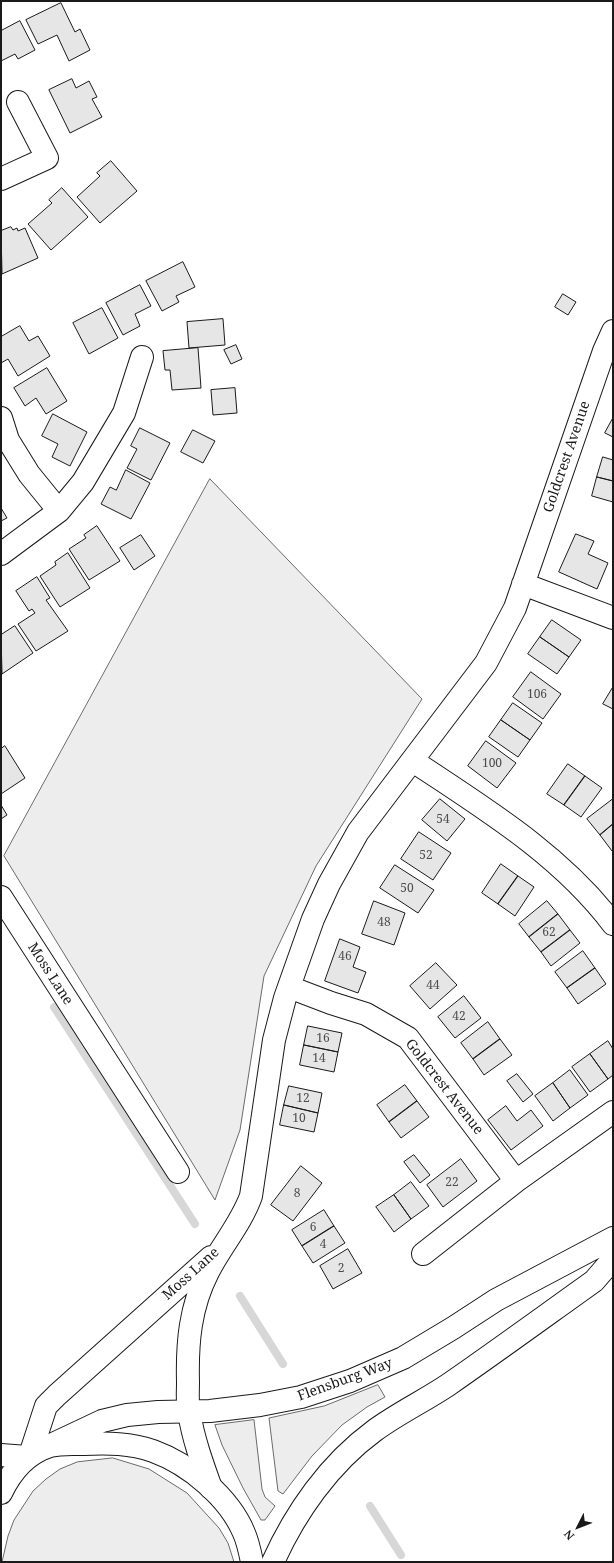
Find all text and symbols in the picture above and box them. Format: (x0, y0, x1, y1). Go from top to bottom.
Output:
street label: Goldcrest Avenue (540, 399, 594, 515)
house number: 106 (527, 688, 547, 702)
house number: 100 (482, 757, 502, 771)
house number: 54 (436, 813, 450, 827)
house number: 52 (419, 849, 433, 863)
house number: 50 (400, 882, 414, 896)
house number: 48 (377, 916, 391, 930)
house number: 62 (542, 926, 556, 940)
street label: Moss Lane (24, 940, 76, 1008)
house number: 46 (338, 950, 352, 964)
house number: 44 (426, 979, 440, 993)
house number: 42 (452, 1010, 466, 1024)
house number: 16 (316, 1032, 330, 1046)
street label: Goldcrest Avenue (401, 1036, 487, 1138)
house number: 14 (312, 1052, 326, 1066)
house number: 12 (296, 1092, 310, 1106)
house number: 10 (292, 1112, 306, 1126)
house number: 22 (445, 1176, 459, 1190)
house number: 8 (294, 1187, 300, 1201)
house number: 6 (310, 1221, 316, 1235)
house number: 4 (320, 1238, 326, 1252)
street label: Moss Lane (159, 1244, 223, 1304)
house number: 2 (338, 1262, 344, 1276)
street label: Flensburg Way (295, 1355, 395, 1405)
north arrow (558, 1507, 598, 1547)
text: N (560, 1527, 577, 1544)

